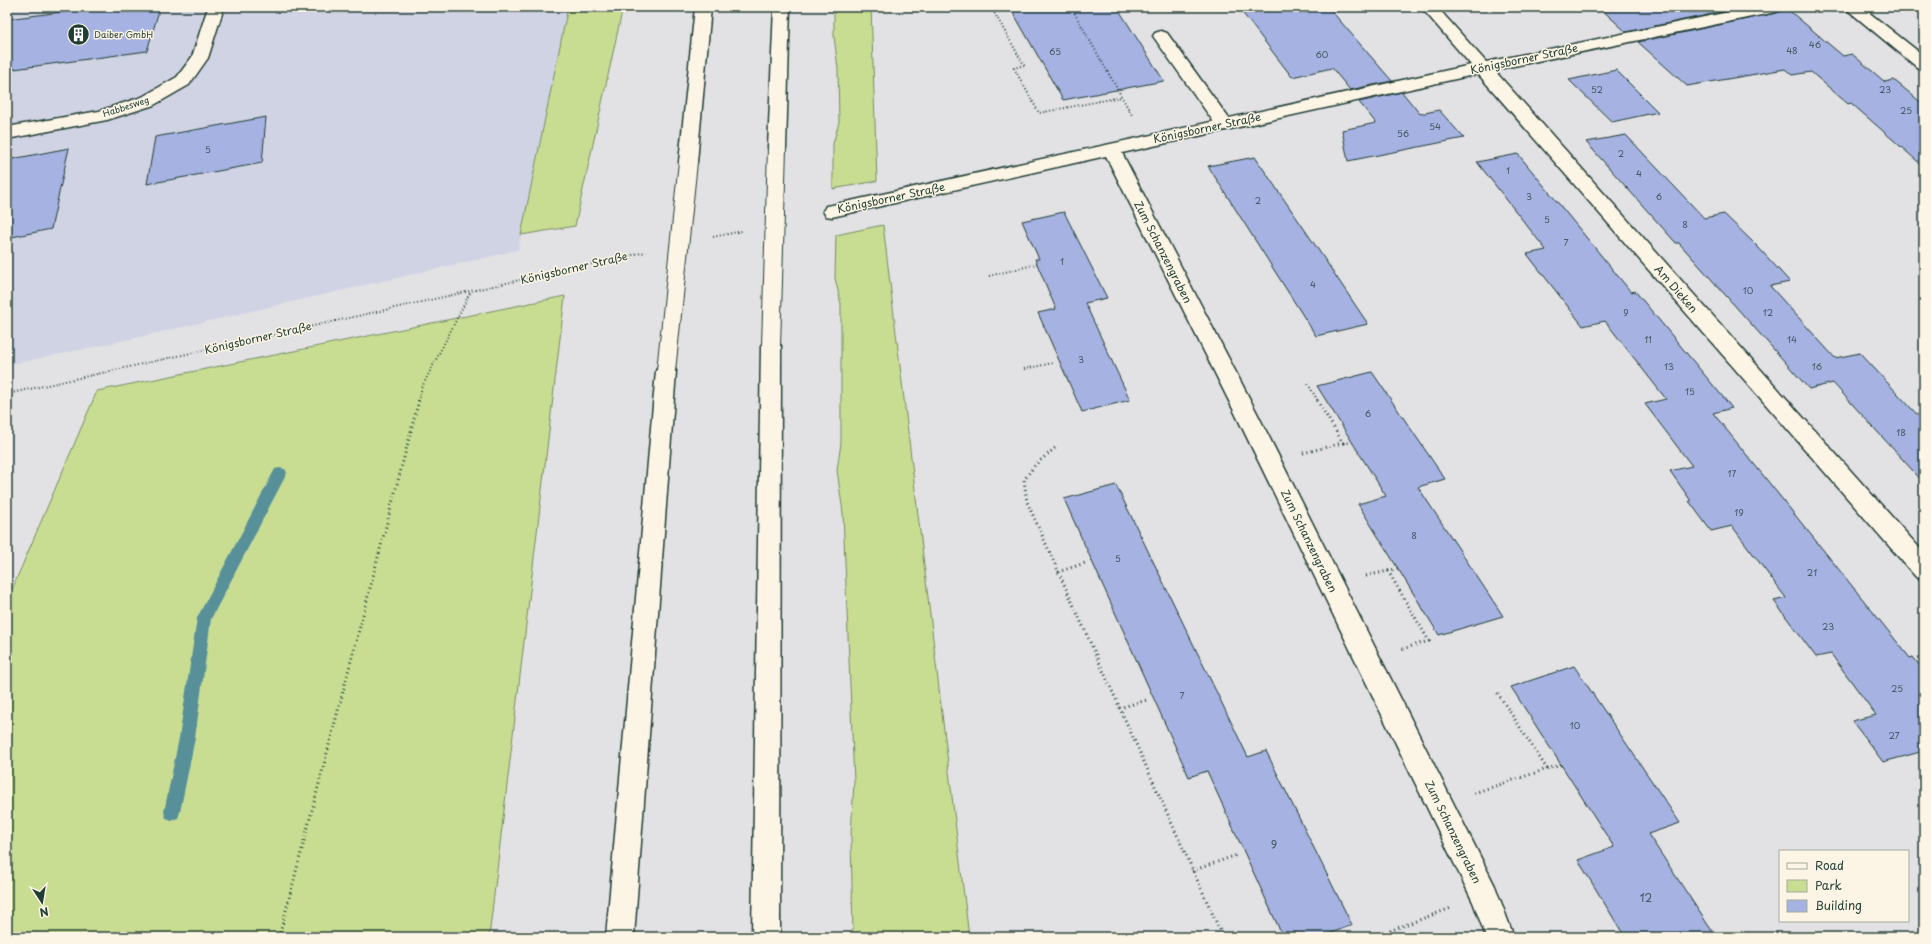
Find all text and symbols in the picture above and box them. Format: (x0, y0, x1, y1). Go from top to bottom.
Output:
building icon: Daiber GmbH (66, 22, 92, 48)
place label: Daiber GmbH (94, 27, 153, 41)
house number: 46 (1809, 37, 1821, 51)
street label: Königsborner Straße (1469, 39, 1579, 78)
house number: 48 (1786, 43, 1798, 57)
house number: 65 (1049, 44, 1061, 58)
house number: 60 (1316, 47, 1329, 61)
house number: 52 (1591, 82, 1603, 96)
house number: 23 (1879, 82, 1891, 96)
street label: Habbesweg (101, 92, 151, 120)
house number: 25 (1900, 103, 1912, 117)
street label: Königsborner Straße (1152, 108, 1262, 147)
house number: 54 (1429, 119, 1441, 133)
house number: 56 (1397, 126, 1409, 140)
house number: 5 (205, 142, 211, 156)
house number: 2 (1618, 146, 1624, 160)
house number: 1 (1506, 163, 1510, 177)
house number: 4 (1636, 166, 1642, 180)
street label: Königsborner Straße (836, 178, 946, 217)
house number: 3 (1526, 189, 1532, 203)
house number: 6 (1656, 189, 1662, 203)
house number: 2 (1255, 193, 1261, 207)
street label: Zum Schanzengraben (1130, 198, 1197, 306)
house number: 5 (1544, 212, 1550, 226)
house number: 8 (1682, 217, 1688, 231)
house number: 7 (1563, 235, 1569, 249)
street label: Königsborner Straße (519, 247, 629, 288)
house number: 1 (1060, 254, 1064, 268)
street label: Am Dieken (1651, 261, 1702, 316)
house number: 4 (1310, 277, 1316, 291)
house number: 10 (1743, 283, 1754, 297)
house number: 9 (1623, 305, 1629, 319)
house number: 12 (1763, 305, 1773, 319)
street label: Königsborner Straße (203, 317, 313, 358)
house number: 11 (1644, 332, 1652, 346)
house number: 14 (1787, 332, 1797, 346)
house number: 3 (1078, 352, 1084, 366)
house number: 13 (1664, 359, 1674, 373)
house number: 16 (1812, 359, 1822, 373)
house number: 15 (1685, 384, 1695, 398)
house number: 6 (1365, 406, 1371, 420)
house number: 18 (1896, 425, 1906, 439)
house number: 17 (1728, 466, 1737, 480)
street label: Zum Schanzengraben (1277, 486, 1342, 595)
house number: 19 (1734, 505, 1744, 519)
house number: 8 (1411, 528, 1417, 542)
house number: 5 (1115, 551, 1121, 565)
house number: 21 (1807, 565, 1817, 579)
house number: 23 (1822, 619, 1834, 633)
house number: 25 (1891, 681, 1903, 695)
house number: 7 (1179, 688, 1185, 702)
house number: 10 (1570, 718, 1581, 732)
house number: 27 (1888, 728, 1900, 742)
street label: Zum Schanzengraben (1421, 777, 1486, 886)
house number: 9 (1271, 836, 1277, 853)
legend (1779, 850, 1909, 922)
text: Road (1815, 856, 1844, 874)
text: Park (1815, 876, 1842, 894)
north arrow (22, 882, 62, 922)
house number: 12 (1640, 889, 1653, 906)
text: Building (1815, 896, 1862, 914)
text: N (38, 903, 50, 922)

